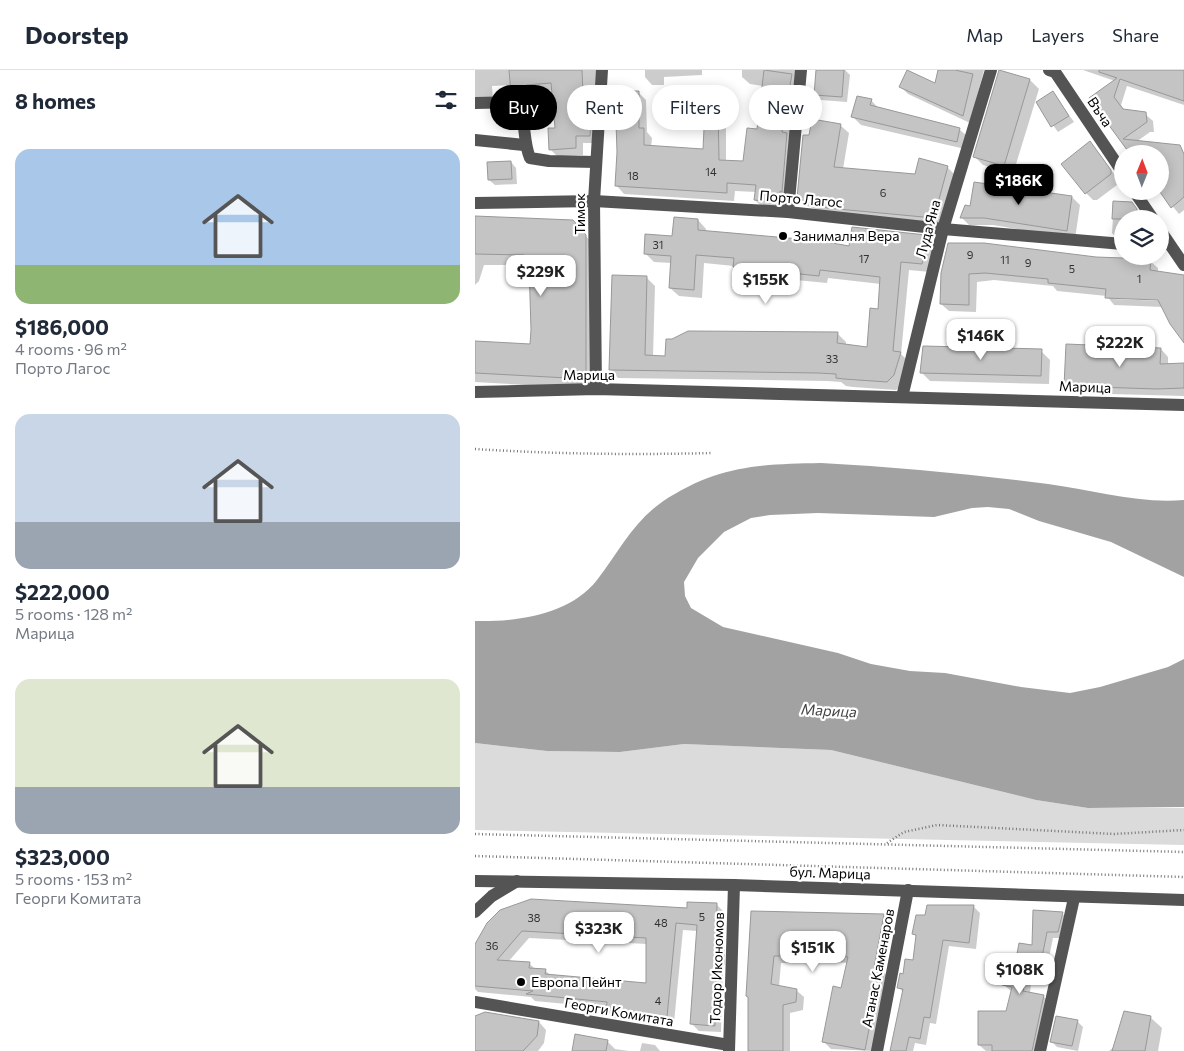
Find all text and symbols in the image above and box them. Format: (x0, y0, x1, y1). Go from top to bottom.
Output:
text: Doorstep (25, 20, 129, 49)
text: Map (966, 24, 1003, 46)
text: Layers (1031, 24, 1084, 46)
text: Share (1112, 24, 1159, 46)
chip: Buy (490, 85, 557, 130)
chip: Rent (567, 85, 642, 130)
chip: Filters (652, 85, 739, 130)
chip: New (749, 85, 822, 130)
icon: filters (432, 86, 460, 114)
text: 8 homes (15, 88, 96, 113)
street label: Въча (1084, 94, 1117, 130)
north arrow (1114, 145, 1169, 200)
map controls (1114, 145, 1169, 265)
pin: $186K (984, 164, 1054, 206)
house number: 14 (705, 165, 717, 178)
house number: 18 (627, 169, 639, 182)
text: $186K (995, 170, 1043, 189)
icon: home (193, 181, 283, 271)
street label: Порто Лагос (759, 186, 843, 211)
house number: 6 (880, 186, 887, 199)
street label: Тимок (571, 193, 588, 235)
street label: Луда Яна (912, 198, 943, 260)
button: layers (1114, 210, 1169, 265)
place label: Занималня Вера (793, 227, 899, 244)
marker: Занималня Вера (777, 230, 789, 242)
house number: 31 (653, 238, 663, 251)
house number: 9 (967, 248, 974, 261)
house number: 17 (859, 252, 869, 265)
house number: 11 (1000, 253, 1010, 266)
pin: $229K (506, 254, 576, 297)
house number: 9 (1025, 256, 1032, 269)
text: $229K (517, 261, 565, 280)
pin: $155K (731, 262, 801, 305)
house number: 5 (1069, 262, 1075, 275)
text: $155K (743, 269, 789, 288)
house number: 1 (1137, 272, 1141, 285)
text: $186,000 (15, 314, 109, 339)
pin: $146K (946, 318, 1016, 361)
text: $146K (957, 325, 1005, 344)
pin: $222K (1085, 326, 1155, 368)
text: $222K (1096, 332, 1144, 351)
text: 4 rooms · 96 m² (15, 339, 127, 358)
house number: 33 (826, 352, 838, 365)
text: Порто Лагос (15, 358, 110, 377)
street label: Марица (563, 366, 615, 383)
street label: Марица (1059, 377, 1111, 396)
icon: home (193, 446, 283, 536)
text: $222,000 (15, 579, 110, 604)
text: 5 rooms · 128 m² (15, 604, 132, 623)
text: Марица (15, 623, 75, 642)
water label: Марица (801, 700, 858, 720)
icon: home (193, 711, 283, 801)
text: $323,000 (15, 844, 110, 869)
street label: бул. Марица (789, 863, 871, 882)
text: 5 rooms · 153 m² (15, 869, 132, 888)
text: Георги Комитата (15, 888, 141, 907)
street label: Атанас Каменаров (858, 907, 897, 1029)
house number: 5 (699, 910, 705, 923)
house number: 38 (528, 911, 541, 924)
pin: $323K (564, 912, 634, 954)
street label: Тодор Икономов (706, 912, 727, 1024)
house number: 48 (654, 916, 668, 929)
text: $323K (575, 918, 623, 937)
pin: $151K (778, 930, 848, 973)
text: $151K (791, 937, 835, 956)
house number: 36 (486, 939, 499, 952)
pin: $108K (985, 952, 1055, 995)
text: $108K (996, 959, 1044, 978)
place label: Европа Пейнт (531, 973, 622, 990)
marker: Европа Пейнт (515, 976, 527, 988)
street label: Георги Комитата (563, 994, 675, 1029)
house number: 4 (655, 994, 662, 1007)

